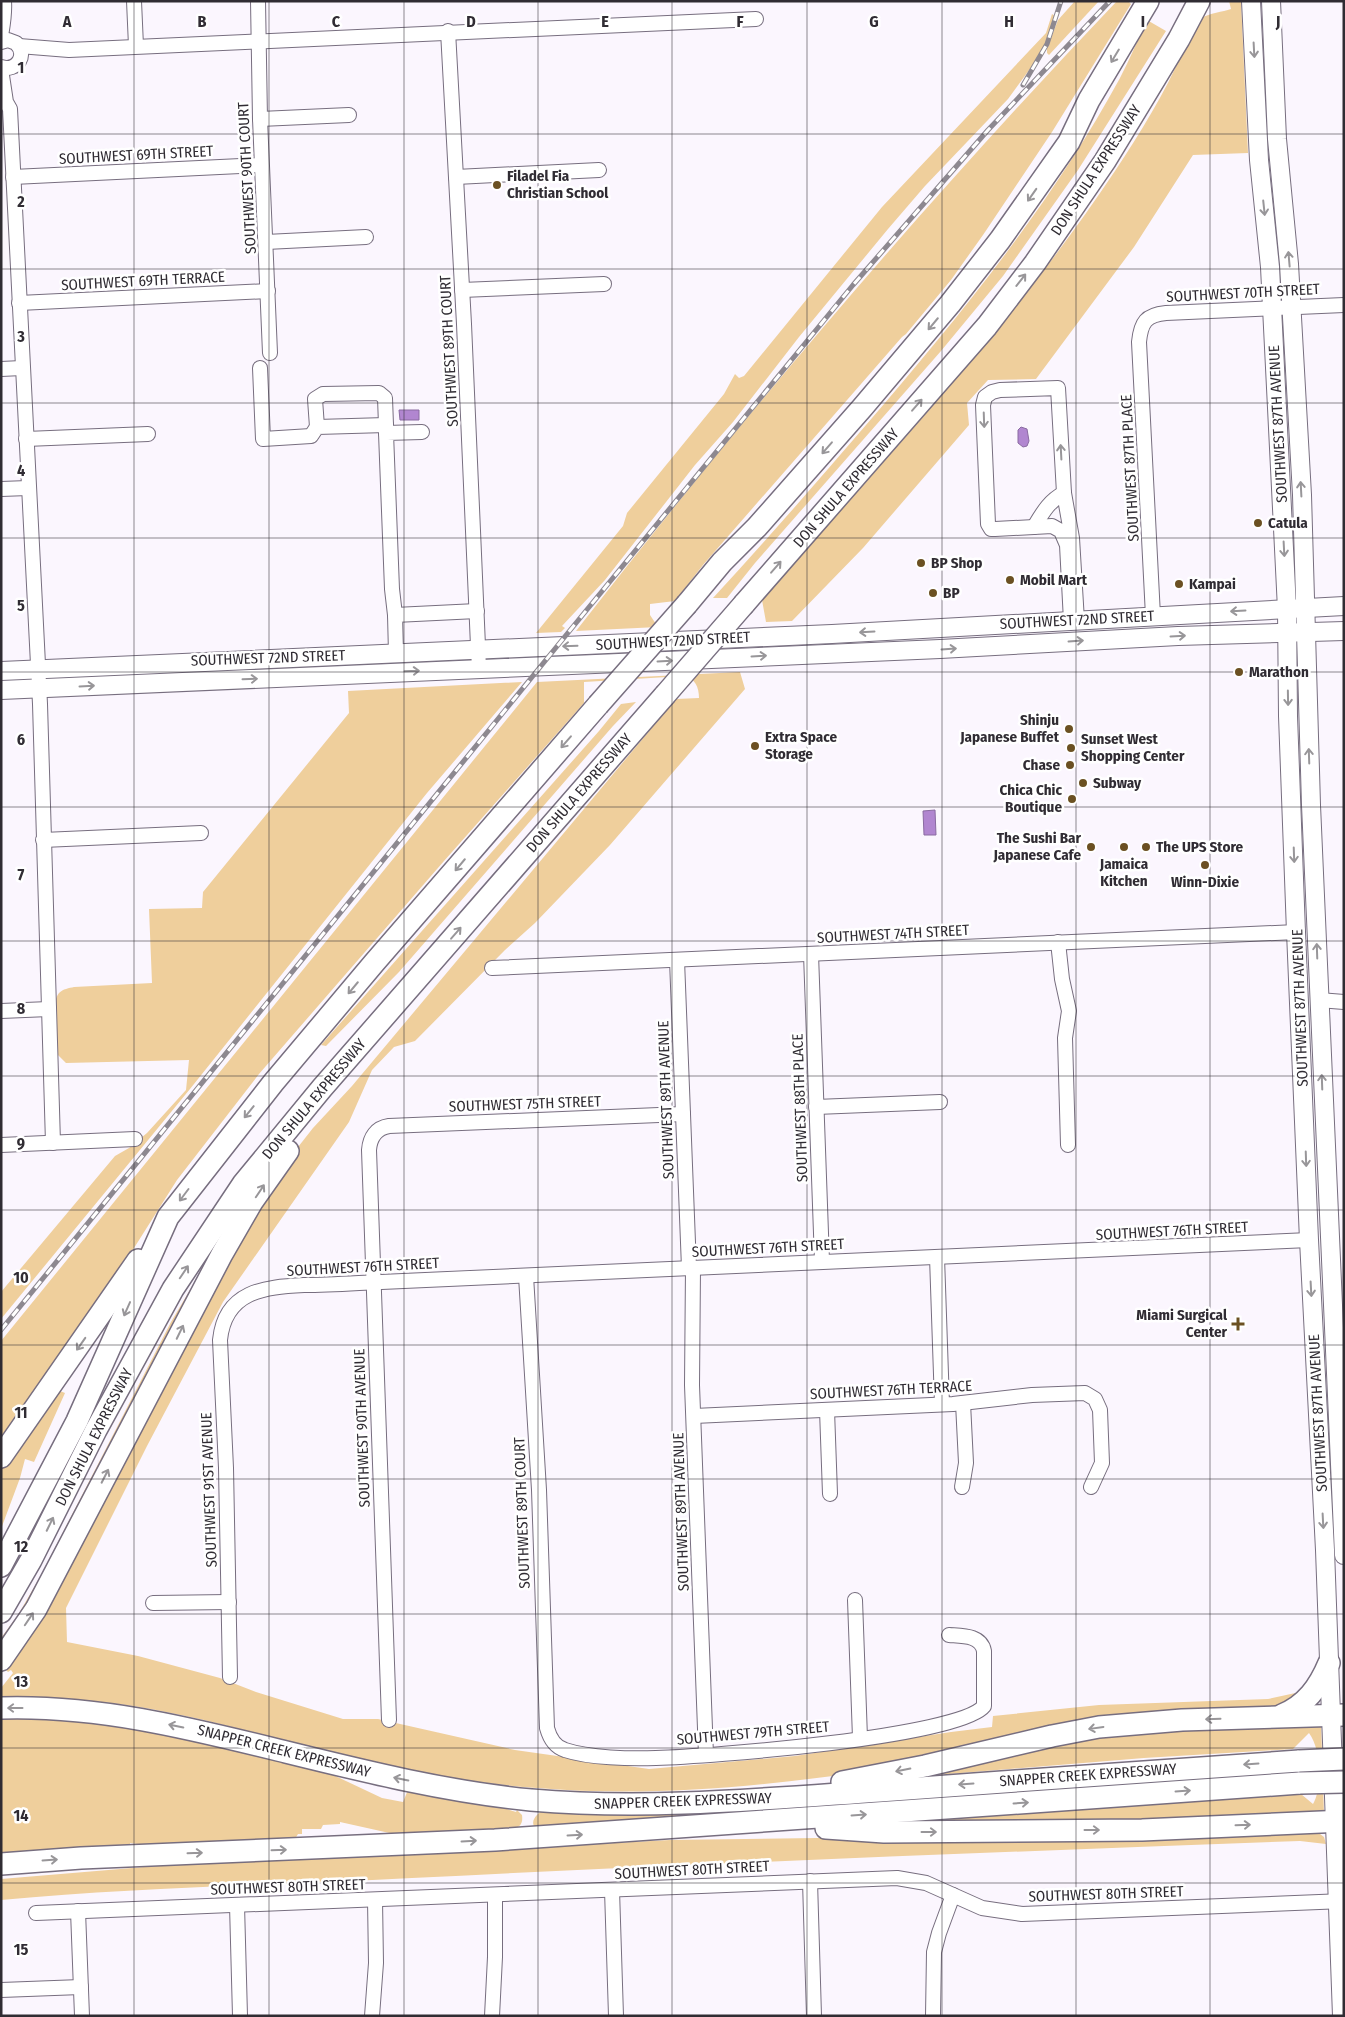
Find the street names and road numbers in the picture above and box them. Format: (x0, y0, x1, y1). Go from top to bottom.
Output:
street label: DON SHULA EXPRESSWAY (1047, 101, 1145, 239)
street label: SOUTHWEST 90TH COURT (234, 102, 260, 254)
street label: SOUTHWEST 69TH STREET (58, 142, 214, 168)
street label: SOUTHWEST 69TH TERRACE (61, 268, 225, 294)
street label: SOUTHWEST 89TH COURT (436, 275, 462, 427)
street label: SOUTHWEST 70TH STREET (1166, 280, 1320, 306)
street label: SOUTHWEST 87TH AVENUE (1265, 345, 1291, 503)
street label: SOUTHWEST 87TH PLACE (1117, 394, 1143, 542)
street label: DON SHULA EXPRESSWAY (789, 424, 903, 551)
street label: SOUTHWEST 72ND STREET (999, 607, 1155, 633)
street label: SOUTHWEST 72ND STREET (595, 628, 751, 654)
street label: SOUTHWEST 72ND STREET (190, 646, 346, 670)
street label: DON SHULA EXPRESSWAY (522, 729, 636, 856)
street label: SOUTHWEST 74TH STREET (816, 921, 970, 947)
street label: SOUTHWEST 87TH AVENUE (1288, 929, 1312, 1087)
street label: SOUTHWEST 89TH AVENUE (654, 1020, 678, 1180)
street label: SOUTHWEST 88TH PLACE (788, 1033, 812, 1183)
street label: DON SHULA EXPRESSWAY (258, 1035, 370, 1163)
street label: SOUTHWEST 75TH STREET (449, 1092, 602, 1116)
street label: SOUTHWEST 76TH STREET (1095, 1218, 1249, 1244)
street label: SOUTHWEST 76TH STREET (691, 1235, 845, 1261)
street label: SOUTHWEST 76TH STREET (286, 1254, 440, 1280)
street label: SOUTHWEST 87TH AVENUE (1305, 1334, 1331, 1492)
street label: SOUTHWEST 90TH AVENUE (350, 1348, 374, 1508)
street label: DON SHULA EXPRESSWAY (52, 1365, 137, 1509)
street label: SOUTHWEST 76TH TERRACE (810, 1377, 972, 1403)
street label: SOUTHWEST 91ST AVENUE (197, 1412, 221, 1568)
street label: SOUTHWEST 89TH AVENUE (669, 1432, 693, 1592)
street label: SOUTHWEST 89TH COURT (510, 1437, 534, 1589)
street label: SOUTHWEST 79TH STREET (676, 1717, 830, 1749)
street label: SNAPPER CREEK EXPRESSWAY (196, 1721, 373, 1781)
street label: SNAPPER CREEK EXPRESSWAY (999, 1760, 1178, 1790)
street label: SNAPPER CREEK EXPRESSWAY (594, 1789, 773, 1813)
street label: SOUTHWEST 80TH STREET (614, 1857, 770, 1883)
street label: SOUTHWEST 80TH STREET (210, 1875, 366, 1899)
street label: SOUTHWEST 80TH STREET (1028, 1882, 1184, 1906)

